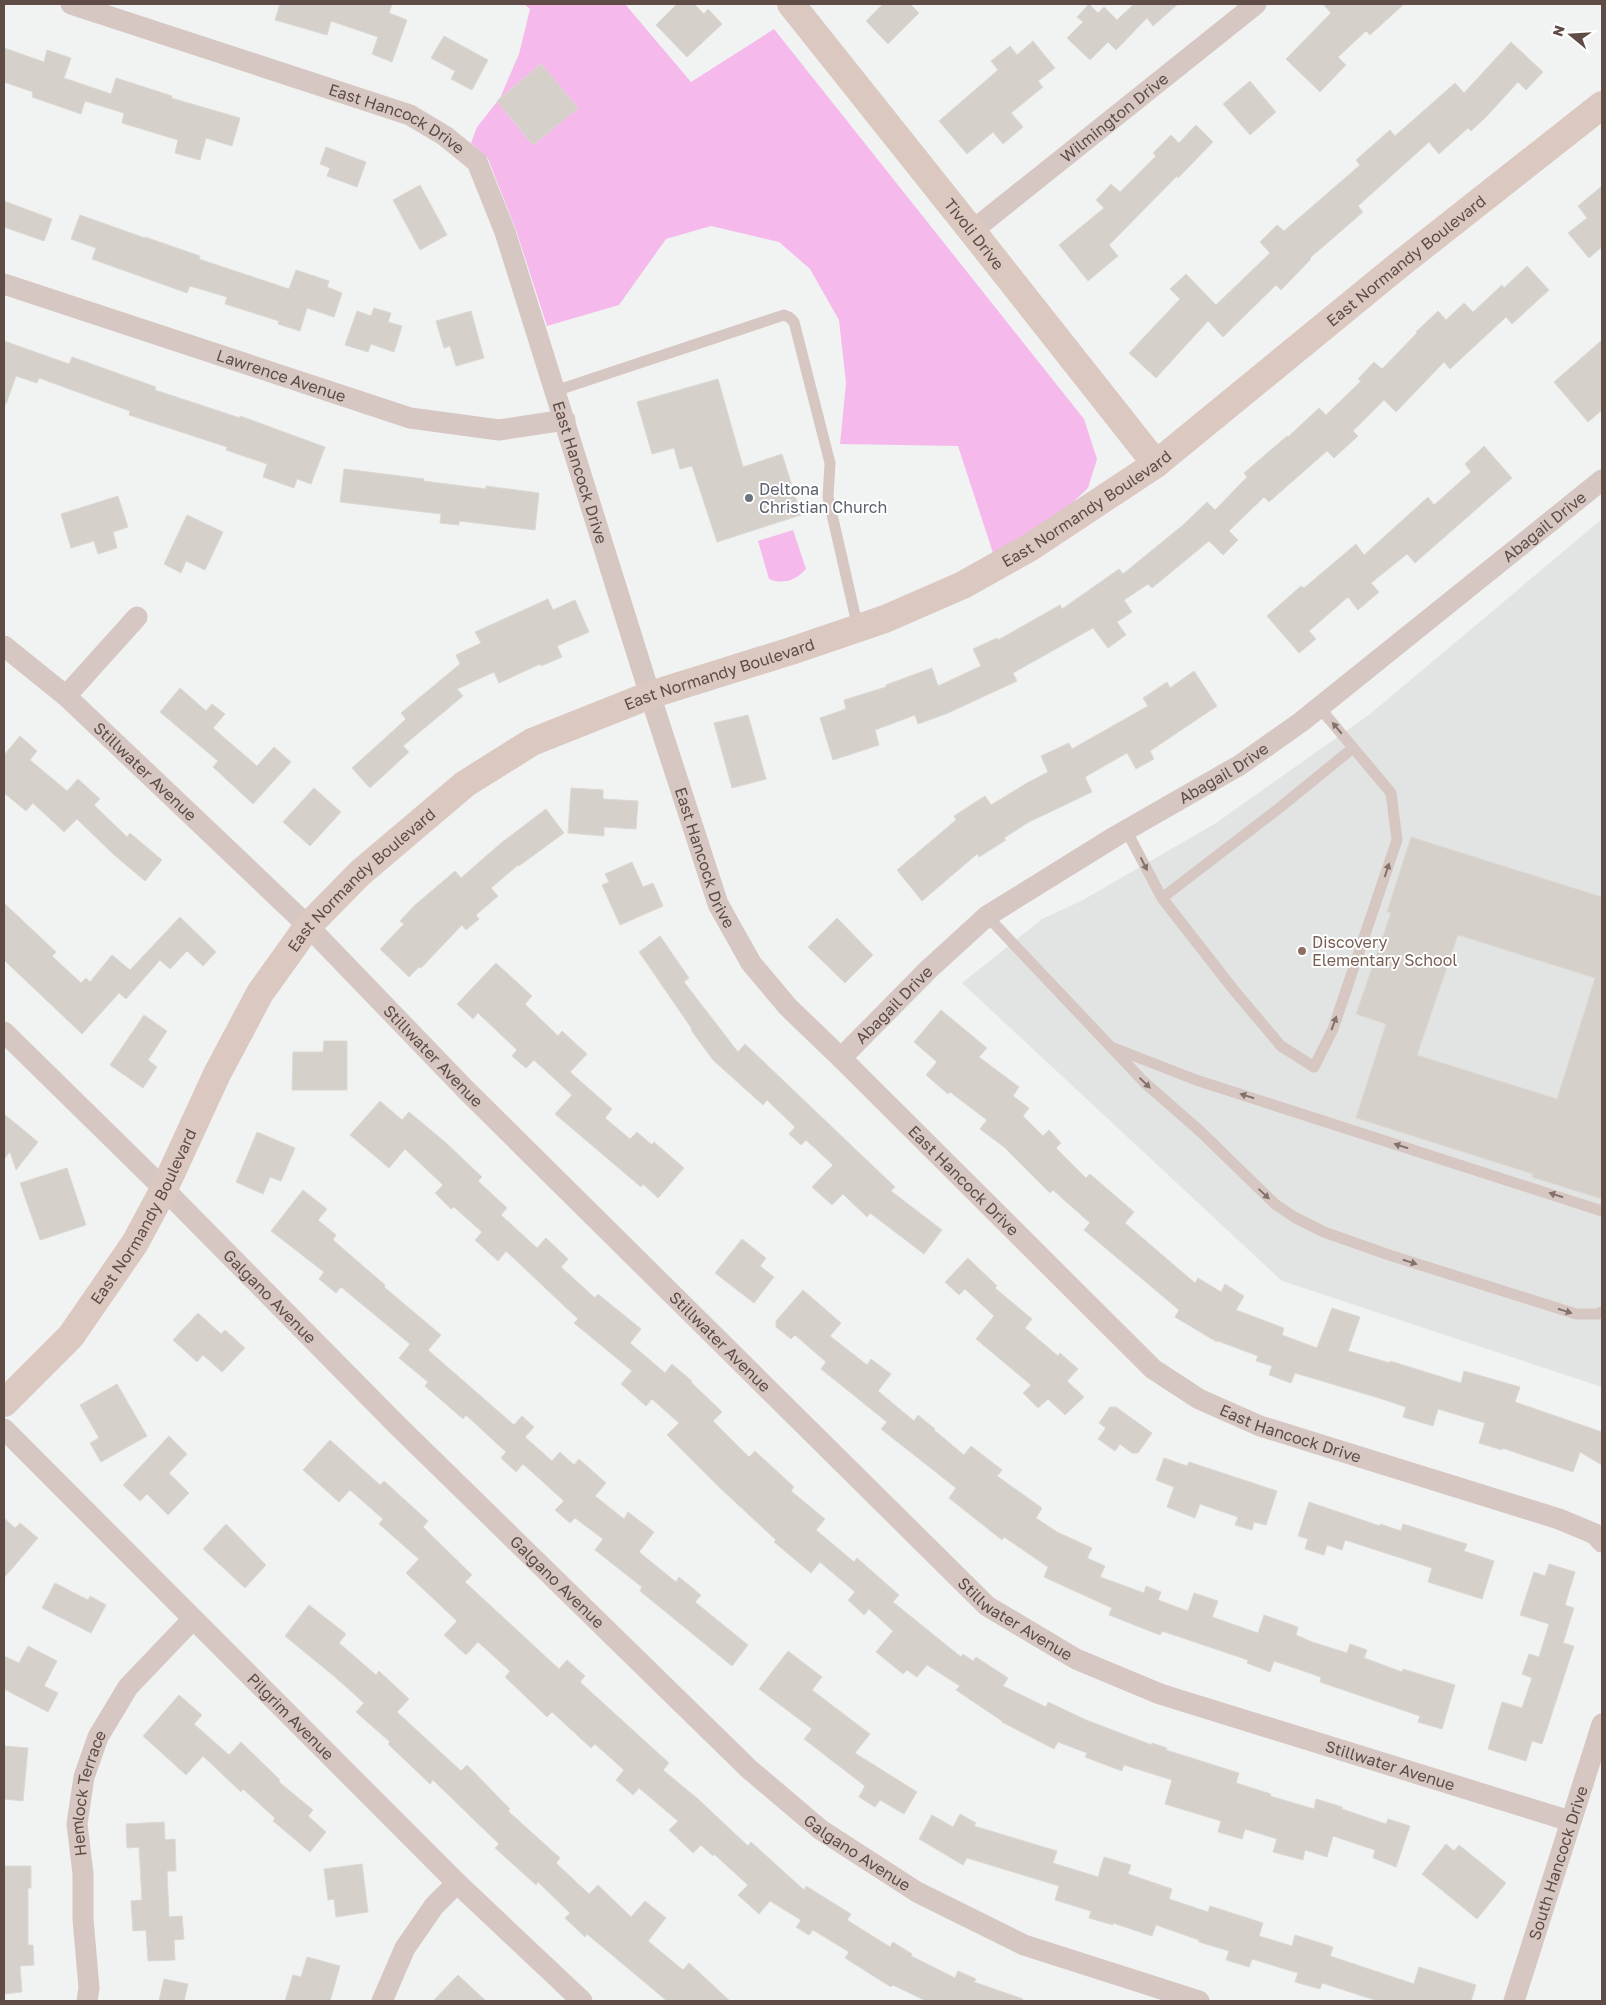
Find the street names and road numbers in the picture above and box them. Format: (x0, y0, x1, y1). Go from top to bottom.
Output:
street label: Wilmington Drive (1056, 68, 1172, 167)
street label: East Hancock Drive (326, 79, 469, 158)
street label: East Normandy Boulevard (1322, 190, 1490, 331)
street label: Tivoli Drive (940, 194, 1009, 274)
street label: Lawrence Avenue (214, 345, 348, 406)
street label: East Hancock Drive (549, 399, 612, 546)
street label: East Normandy Boulevard (998, 446, 1175, 571)
street label: Abagail Drive (1498, 487, 1590, 566)
street label: East Normandy Boulevard (621, 634, 817, 714)
street label: Stillwater Avenue (90, 718, 201, 825)
street label: Abagail Drive (1175, 738, 1272, 808)
street label: East Hancock Drive (671, 785, 739, 932)
street label: East Normandy Boulevard (283, 804, 439, 956)
street label: Abagail Drive (851, 962, 937, 1048)
street label: Stillwater Avenue (379, 1001, 487, 1111)
street label: East Hancock Drive (904, 1121, 1023, 1240)
street label: East Normandy Boulevard (86, 1125, 201, 1308)
street label: Galgano Avenue (219, 1245, 321, 1348)
street label: Stillwater Avenue (665, 1287, 775, 1396)
street label: East Hancock Drive (1217, 1399, 1364, 1467)
street label: Galgano Avenue (506, 1531, 609, 1632)
street label: Stillwater Avenue (954, 1573, 1076, 1665)
street label: Pilgrim Avenue (243, 1669, 338, 1764)
street label: Hemlock Terrace (67, 1726, 110, 1857)
street label: Stillwater Avenue (1323, 1736, 1457, 1795)
street label: South Hancock Drive (1524, 1783, 1592, 1942)
street label: Galgano Avenue (800, 1810, 914, 1895)

